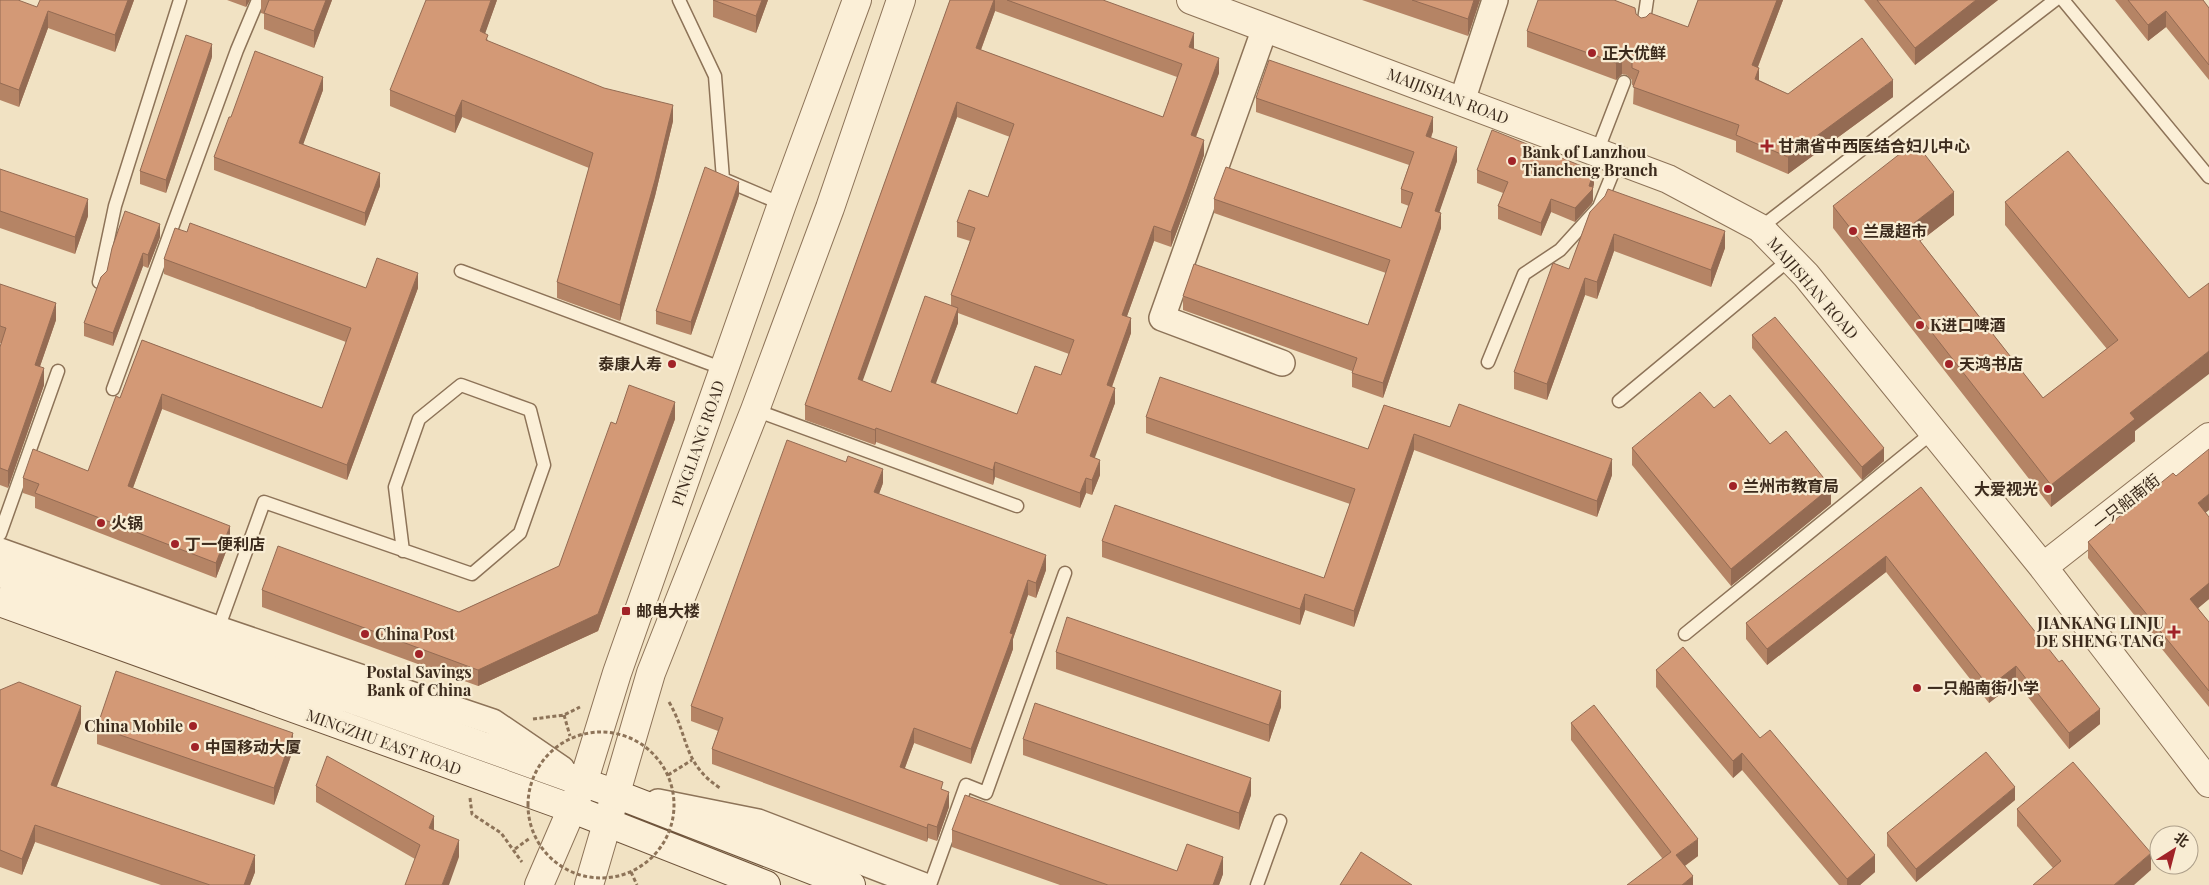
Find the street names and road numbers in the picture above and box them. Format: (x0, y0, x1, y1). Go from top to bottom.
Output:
street label: MAIJISHAN ROAD (1384, 63, 1512, 128)
street label: MAIJISHAN ROAD (1763, 232, 1864, 343)
street label: PINGLIANG ROAD (666, 377, 729, 508)
street label: 一只船南街 (2088, 469, 2164, 535)
street label: MINGZHU EAST ROAD (304, 704, 465, 779)

